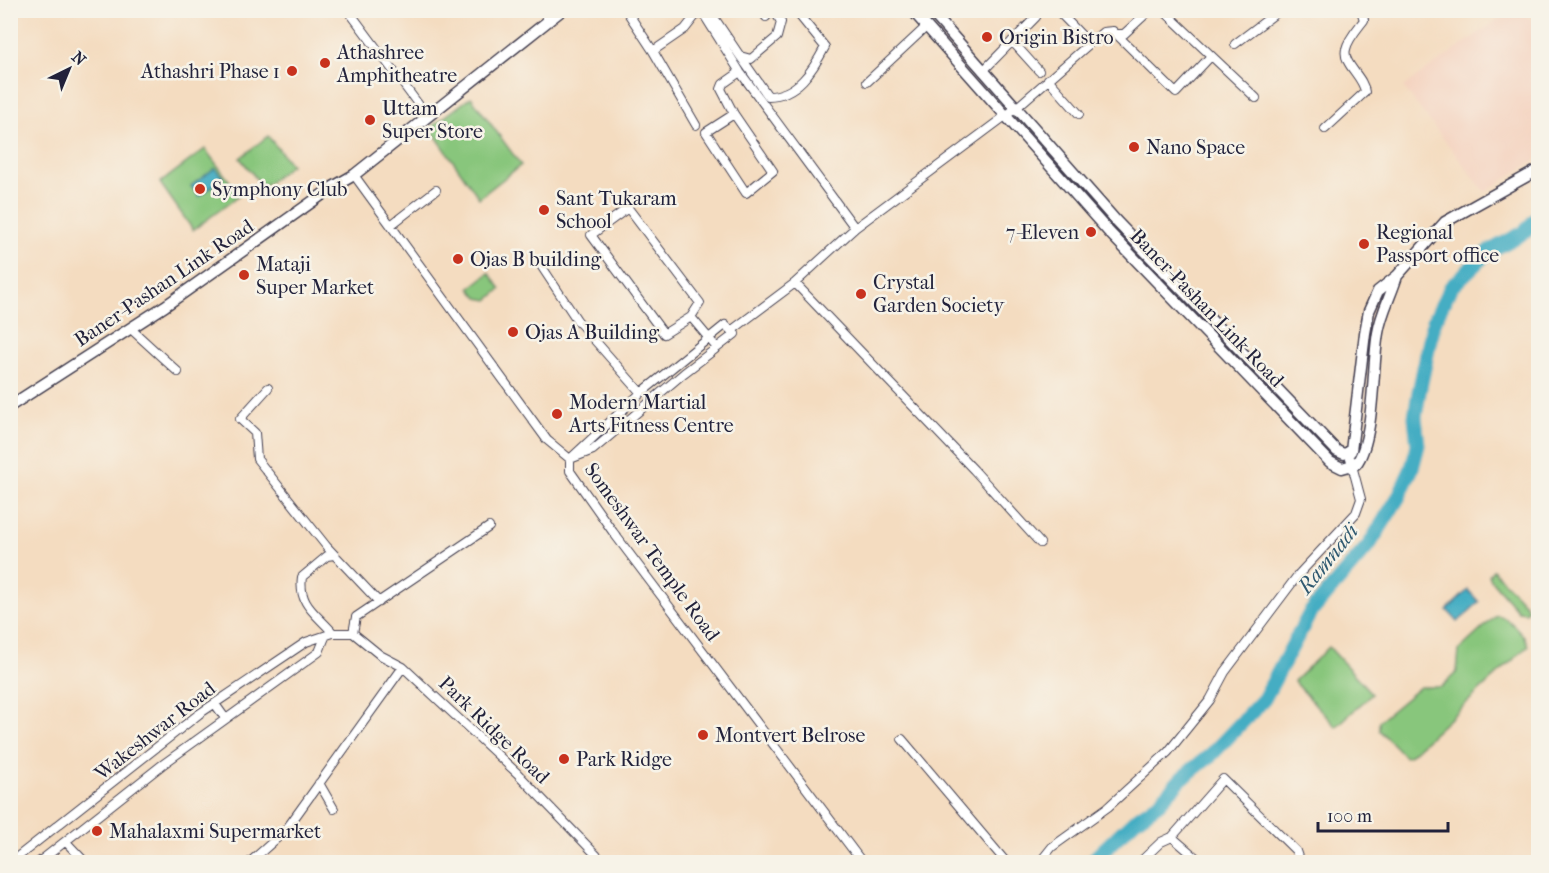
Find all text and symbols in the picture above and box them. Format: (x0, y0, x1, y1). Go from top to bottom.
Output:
place label: Origin Bistro (999, 26, 1114, 49)
marker: Origin Bistro (980, 30, 994, 44)
north arrow (39, 39, 99, 99)
place label: Athashree Amphitheatre (336, 41, 457, 87)
text: N (68, 47, 90, 70)
marker: Athashree Amphitheatre (318, 56, 332, 70)
place label: Athashri Phase 1 (140, 60, 280, 83)
marker: Athashri Phase 1 (285, 64, 299, 78)
place label: Uttam Super Store (382, 97, 483, 143)
marker: Uttam Super Store (363, 113, 377, 127)
place label: Nano Space (1146, 136, 1245, 159)
marker: Nano Space (1127, 140, 1141, 154)
place label: Symphony Club (212, 178, 347, 201)
marker: Symphony Club (193, 182, 207, 196)
place label: Sant Tukaram School (556, 187, 677, 233)
marker: Sant Tukaram School (537, 203, 551, 217)
street label: Baner-Pashan Link Road (70, 214, 259, 351)
place label: 7-Eleven (1006, 221, 1079, 244)
place label: Regional Passport office (1376, 221, 1499, 267)
street label: Baner-Pashan Link Road (1126, 224, 1289, 393)
marker: 7-Eleven (1084, 225, 1098, 239)
marker: Regional Passport office (1357, 237, 1371, 251)
place label: Ojas B building (470, 248, 602, 271)
marker: Ojas B building (451, 252, 465, 266)
place label: Mataji Super Market (256, 253, 374, 299)
marker: Mataji Super Market (237, 268, 251, 282)
place label: Crystal Garden Society (873, 271, 1005, 317)
marker: Crystal Garden Society (854, 287, 868, 301)
place label: Ojas A Building (525, 321, 659, 344)
marker: Ojas A Building (506, 325, 520, 339)
place label: Modern Martial Arts Fitness Centre (568, 391, 734, 437)
marker: Modern Martial Arts Fitness Centre (550, 407, 564, 421)
street label: Someshwar Temple Road (580, 458, 725, 647)
water label: Ramnadi (1292, 518, 1364, 600)
street label: Park Ridge Road (434, 672, 555, 789)
street label: Wakeshwar Road (89, 676, 221, 786)
place label: Montvert Belrose (715, 724, 865, 747)
marker: Montvert Belrose (696, 728, 710, 742)
place label: Park Ridge (576, 748, 672, 771)
marker: Park Ridge (557, 752, 571, 766)
scale bar (1318, 795, 1448, 833)
text: 100 m (1327, 806, 1372, 827)
place label: Mahalaxmi Supermarket (109, 820, 321, 843)
marker: Mahalaxmi Supermarket (90, 824, 104, 838)

